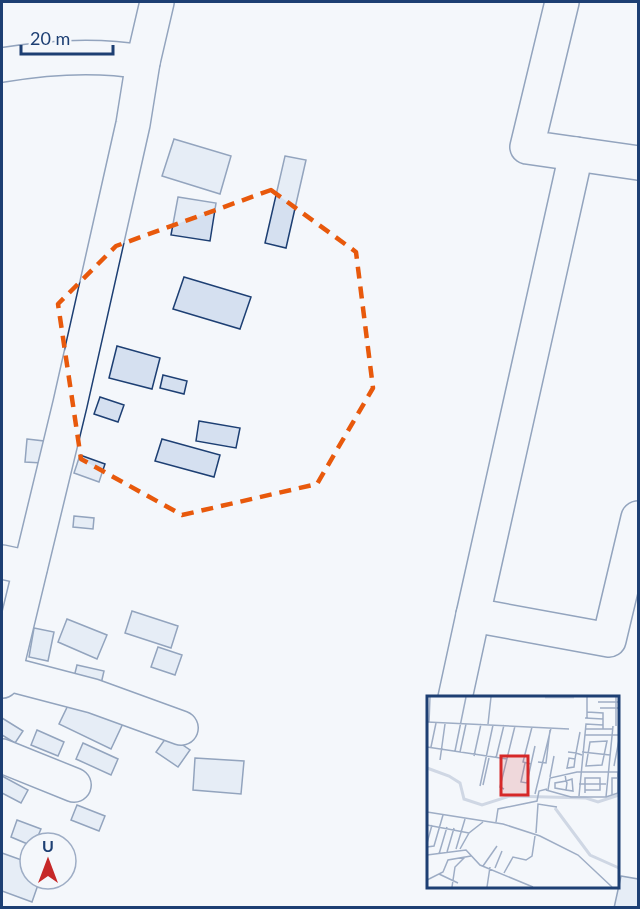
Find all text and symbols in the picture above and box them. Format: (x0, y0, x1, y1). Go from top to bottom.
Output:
scale bar (21, 18, 112, 56)
text: 20 m (30, 27, 70, 49)
inset map (427, 696, 619, 888)
north arrow (18, 831, 78, 891)
text: U (42, 836, 54, 855)

